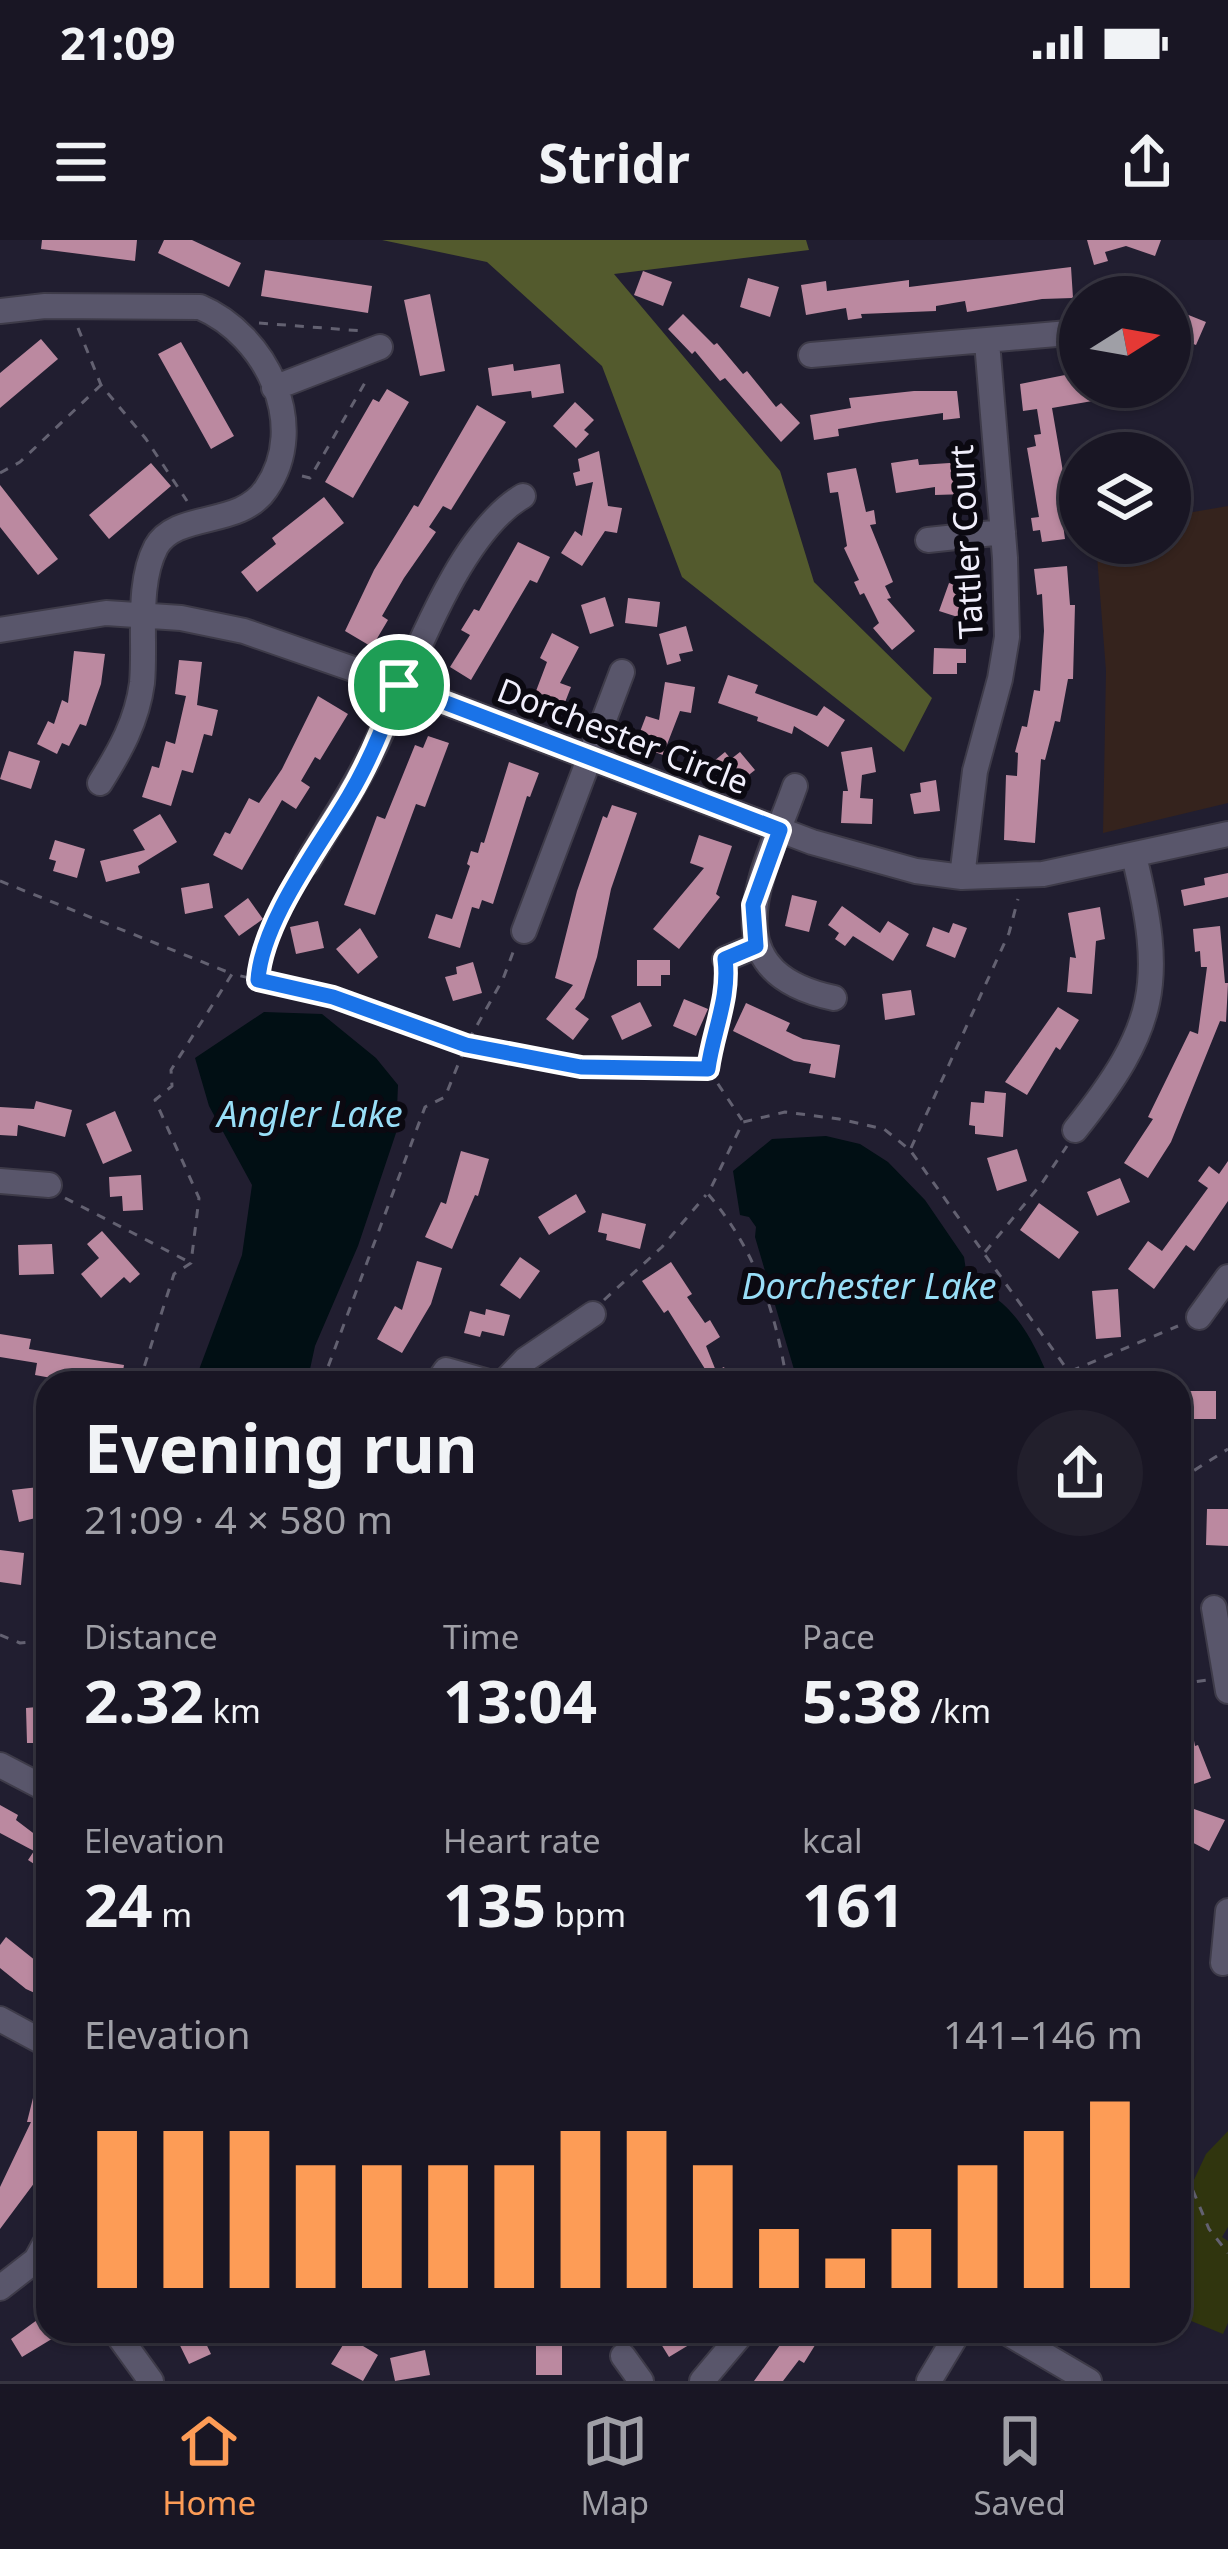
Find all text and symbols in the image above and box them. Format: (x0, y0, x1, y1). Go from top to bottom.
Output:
text: 21:09 (60, 12, 176, 73)
text: Stridr (538, 125, 690, 199)
icon: menu (48, 129, 114, 195)
icon: share (1114, 129, 1180, 195)
north arrow (1059, 276, 1191, 408)
map controls (1059, 276, 1191, 564)
button: layers (1059, 432, 1191, 564)
street label: Tattler Court (938, 444, 993, 640)
pin (348, 634, 450, 736)
icon: arrive (366, 652, 432, 718)
street label: Dorchester Circle (491, 667, 755, 804)
water label: Angler Lake (214, 1089, 403, 1138)
water label: Dorchester Lake (742, 1261, 996, 1310)
text: Evening run (84, 1402, 478, 1492)
button: share (1017, 1410, 1143, 1536)
text: 21:09 · 4 × 580 m (84, 1492, 393, 1545)
text: Distance (84, 1614, 218, 1659)
text: Time (443, 1614, 519, 1659)
text: Pace (802, 1614, 875, 1659)
text: 2.32 (84, 1659, 204, 1741)
text: 13:04 (443, 1659, 597, 1741)
text: 5:38 (802, 1659, 922, 1741)
text: km (204, 1688, 261, 1733)
text: /km (922, 1688, 991, 1733)
text: Elevation (84, 1818, 225, 1863)
text: Heart rate (443, 1818, 601, 1863)
text: kcal (802, 1818, 863, 1863)
text: 24 (84, 1863, 153, 1945)
text: 135 (443, 1863, 546, 1945)
text: 161 (802, 1863, 905, 1945)
text: m (153, 1892, 192, 1937)
text: bpm (546, 1892, 626, 1937)
text: Elevation (84, 2007, 251, 2060)
text: 141–146 m (943, 2007, 1143, 2060)
tab: Home (162, 2408, 256, 2525)
tab: Map (580, 2408, 649, 2525)
tab: Saved (974, 2408, 1066, 2525)

